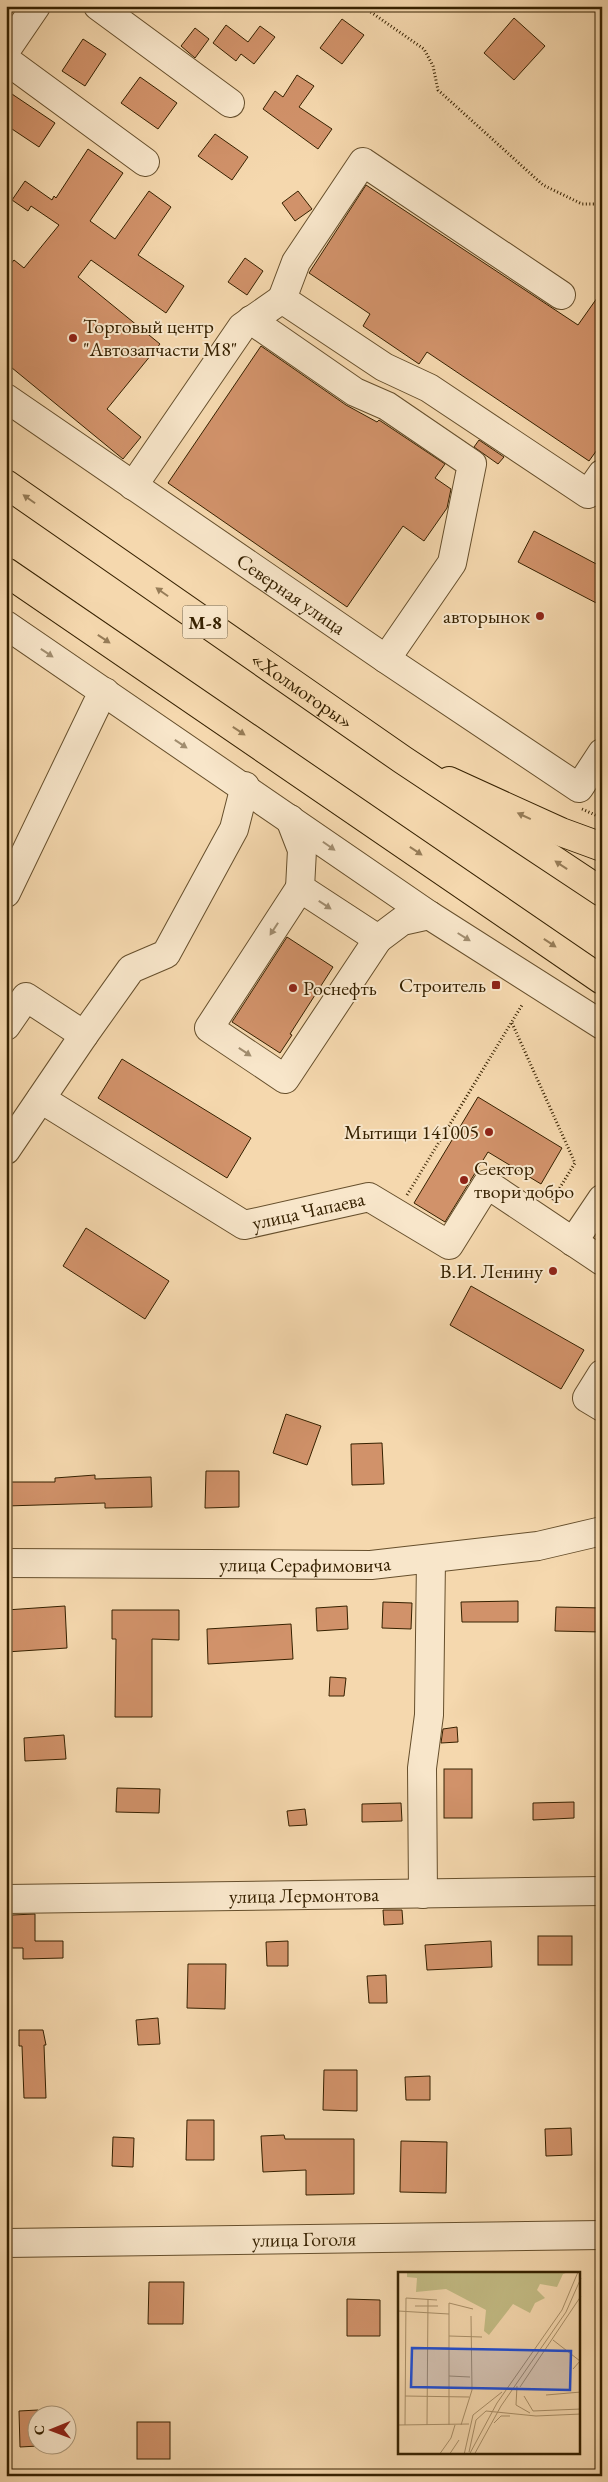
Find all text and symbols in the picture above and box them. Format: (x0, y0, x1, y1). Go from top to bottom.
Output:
place label: Торговый центр "Автозапчасти М8" (83, 313, 237, 362)
marker: Торговый центр "Автозапчасти М8" (67, 332, 79, 344)
one-way arrow (22, 494, 35, 504)
street label: Северная улица (232, 547, 351, 641)
one-way arrow (155, 587, 169, 597)
place label: авторынок (443, 603, 530, 629)
road number: М-8 (182, 606, 228, 638)
marker: авторынок (534, 610, 546, 622)
one-way arrow (98, 634, 111, 644)
street label: «Холмогоры» (246, 645, 359, 735)
one-way arrow (40, 648, 53, 657)
one-way arrow (232, 726, 245, 736)
one-way arrow (175, 739, 188, 748)
one-way arrow (517, 811, 531, 819)
one-way arrow (323, 841, 336, 851)
one-way arrow (409, 846, 422, 856)
one-way arrow (554, 860, 568, 870)
one-way arrow (319, 900, 332, 909)
one-way arrow (269, 922, 278, 936)
one-way arrow (457, 932, 471, 941)
one-way arrow (543, 938, 557, 948)
place label: Строитель (399, 972, 486, 998)
place label: Роснефть (303, 975, 377, 1001)
marker: Строитель (490, 979, 502, 991)
marker: Роснефть (287, 982, 299, 994)
one-way arrow (239, 1047, 252, 1057)
place label: Мытищи 141005 (344, 1119, 479, 1145)
marker: Мытищи 141005 (483, 1126, 495, 1138)
place label: Сектор твори добро (474, 1155, 574, 1204)
marker: Сектор твори добро (458, 1174, 470, 1186)
street label: улица Чапаева (250, 1185, 367, 1236)
place label: В.И. Ленину (440, 1258, 543, 1284)
marker: В.И. Ленину (547, 1265, 559, 1277)
street label: улица Серафимовича (219, 1550, 392, 1578)
street label: улица Лермонтова (229, 1881, 379, 1909)
street label: улица Гоголя (252, 2225, 356, 2253)
inset map (398, 2272, 580, 2454)
north arrow (28, 2404, 78, 2454)
text: С (30, 2425, 48, 2435)

